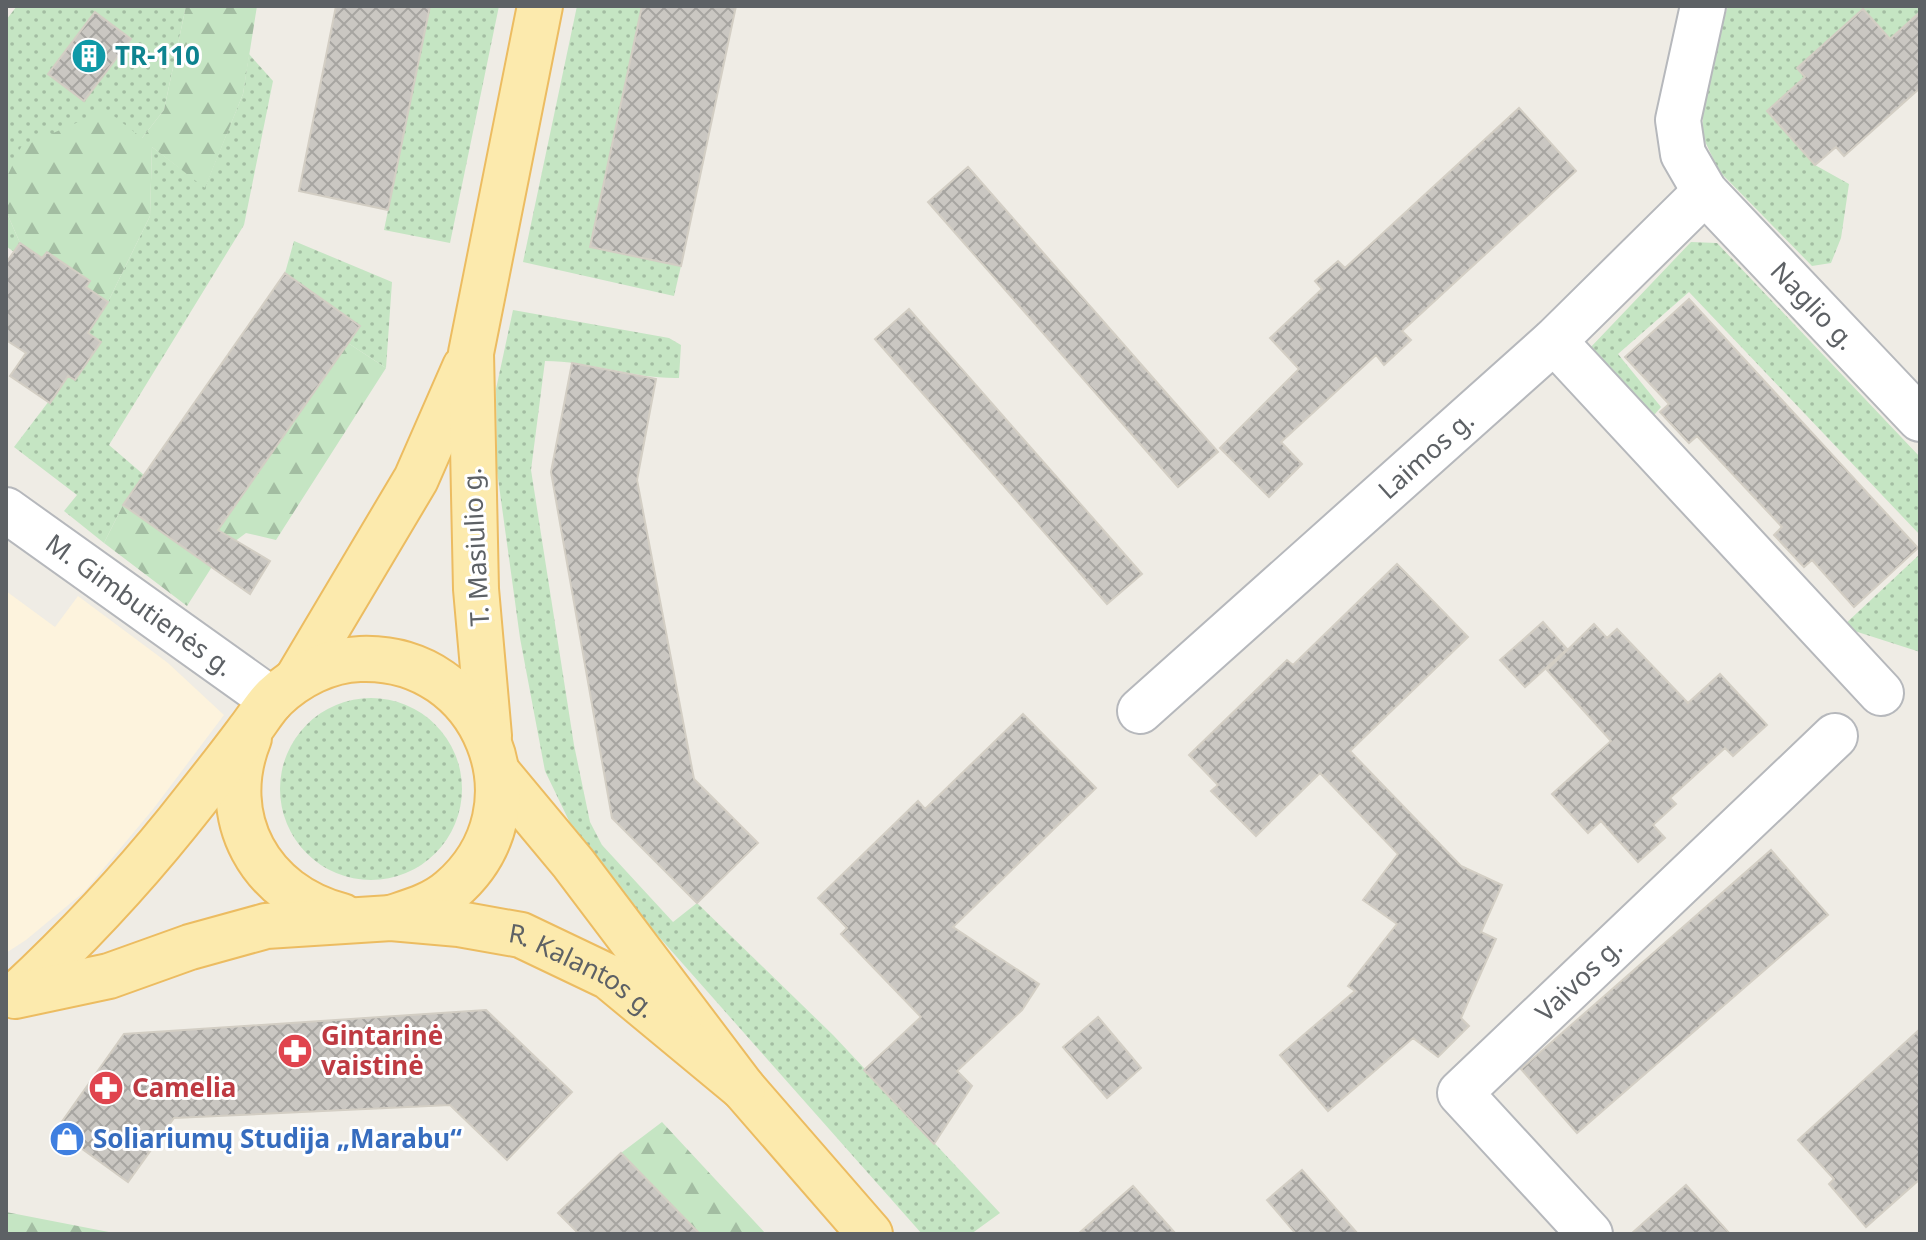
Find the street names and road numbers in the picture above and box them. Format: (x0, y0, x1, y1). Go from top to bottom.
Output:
street label: Naglio g. (1763, 253, 1864, 357)
street label: Laimos g. (1370, 402, 1481, 507)
street label: T. Masiulio g. (453, 467, 497, 627)
street label: M. Gimbutienės g. (39, 525, 241, 684)
street label: R. Kalantos g. (506, 914, 664, 1026)
street label: Vaivos g. (1527, 929, 1630, 1029)

